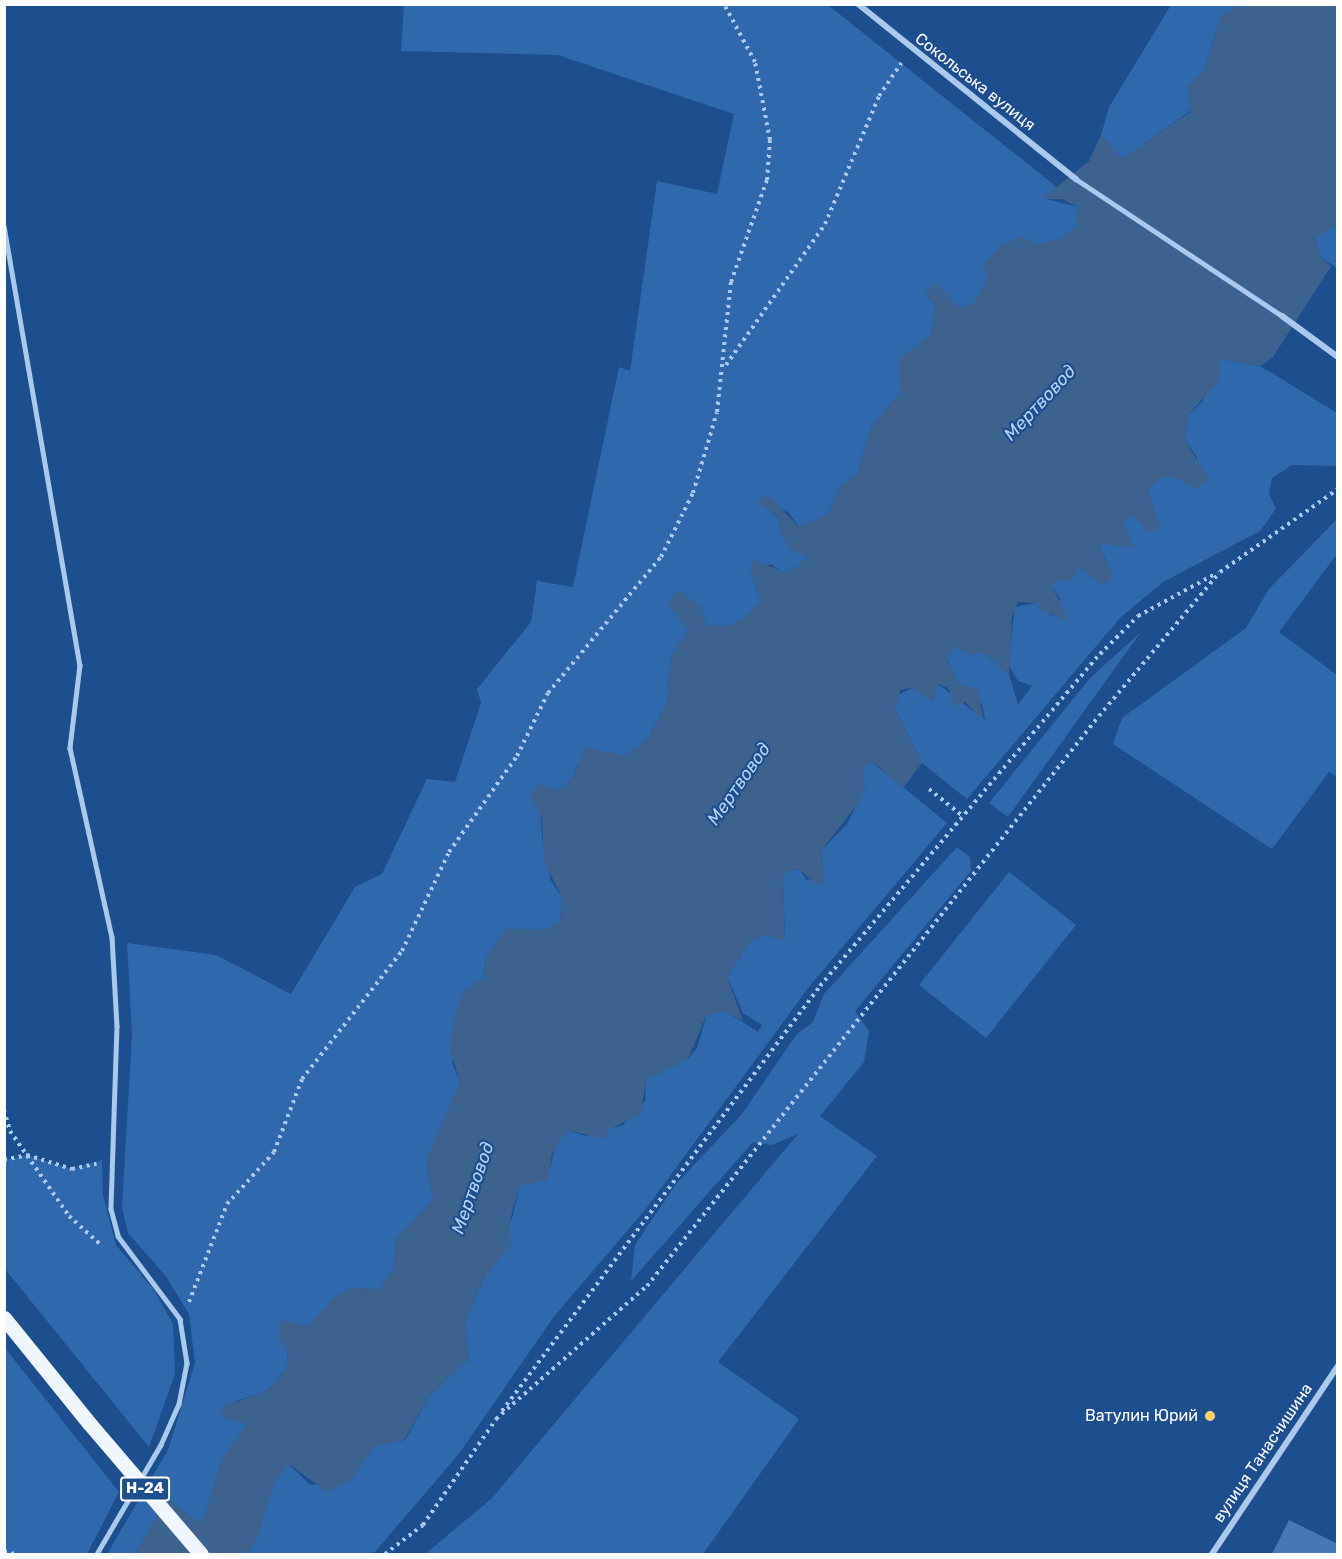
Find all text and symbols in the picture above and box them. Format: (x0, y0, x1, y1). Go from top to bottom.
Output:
street label: Сокольська вулиця (911, 29, 1039, 135)
water label: Мертвовод (999, 361, 1081, 445)
water label: Мертвовод (703, 739, 775, 829)
water label: Мертвовод (447, 1139, 499, 1237)
street label: вулиця Танасчишина (1209, 1380, 1317, 1526)
place label: Ватулин Юрий (1085, 1406, 1198, 1426)
marker: Ватулин Юрий (1203, 1409, 1217, 1423)
road number: Н-24 (120, 1477, 170, 1501)

